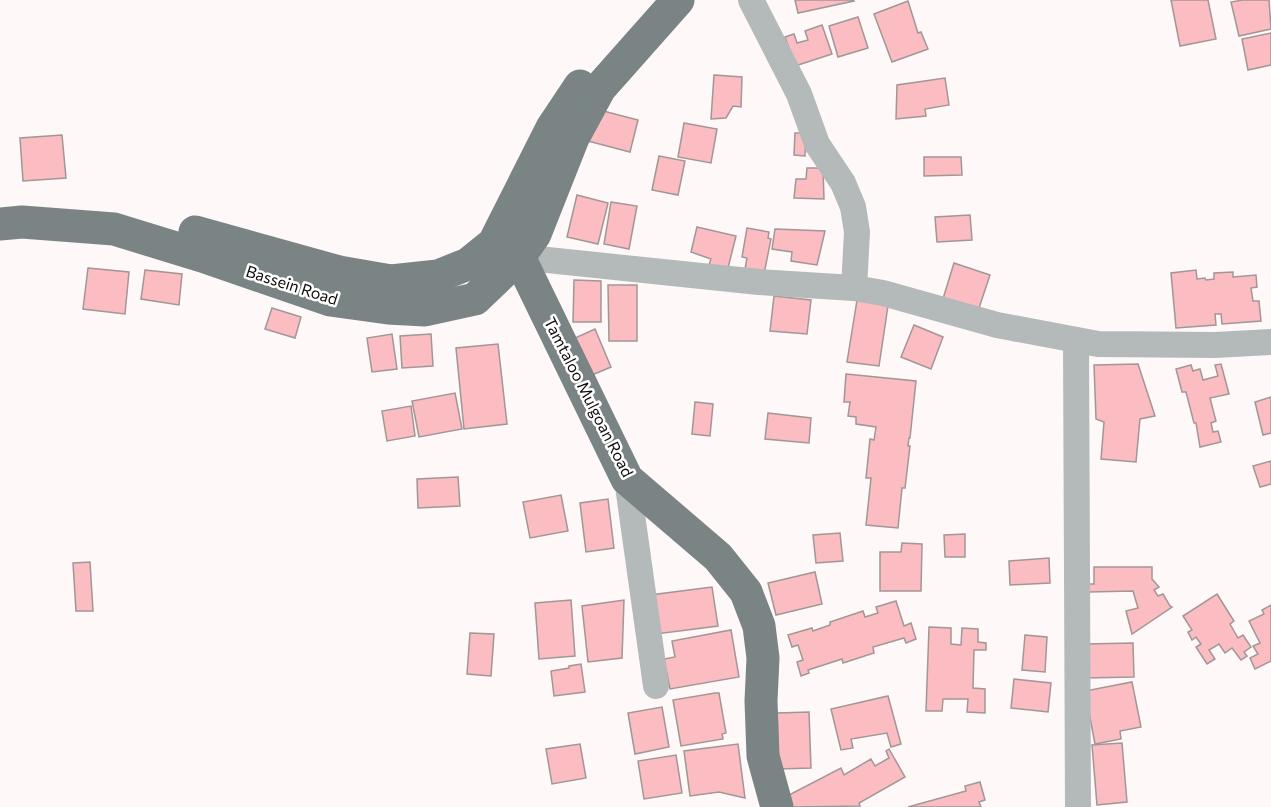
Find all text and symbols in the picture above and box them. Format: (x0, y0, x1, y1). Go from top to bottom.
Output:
street label: Bassein Road (244, 261, 340, 308)
street label: Tamtaloo Mulgoan Road (541, 314, 638, 480)

